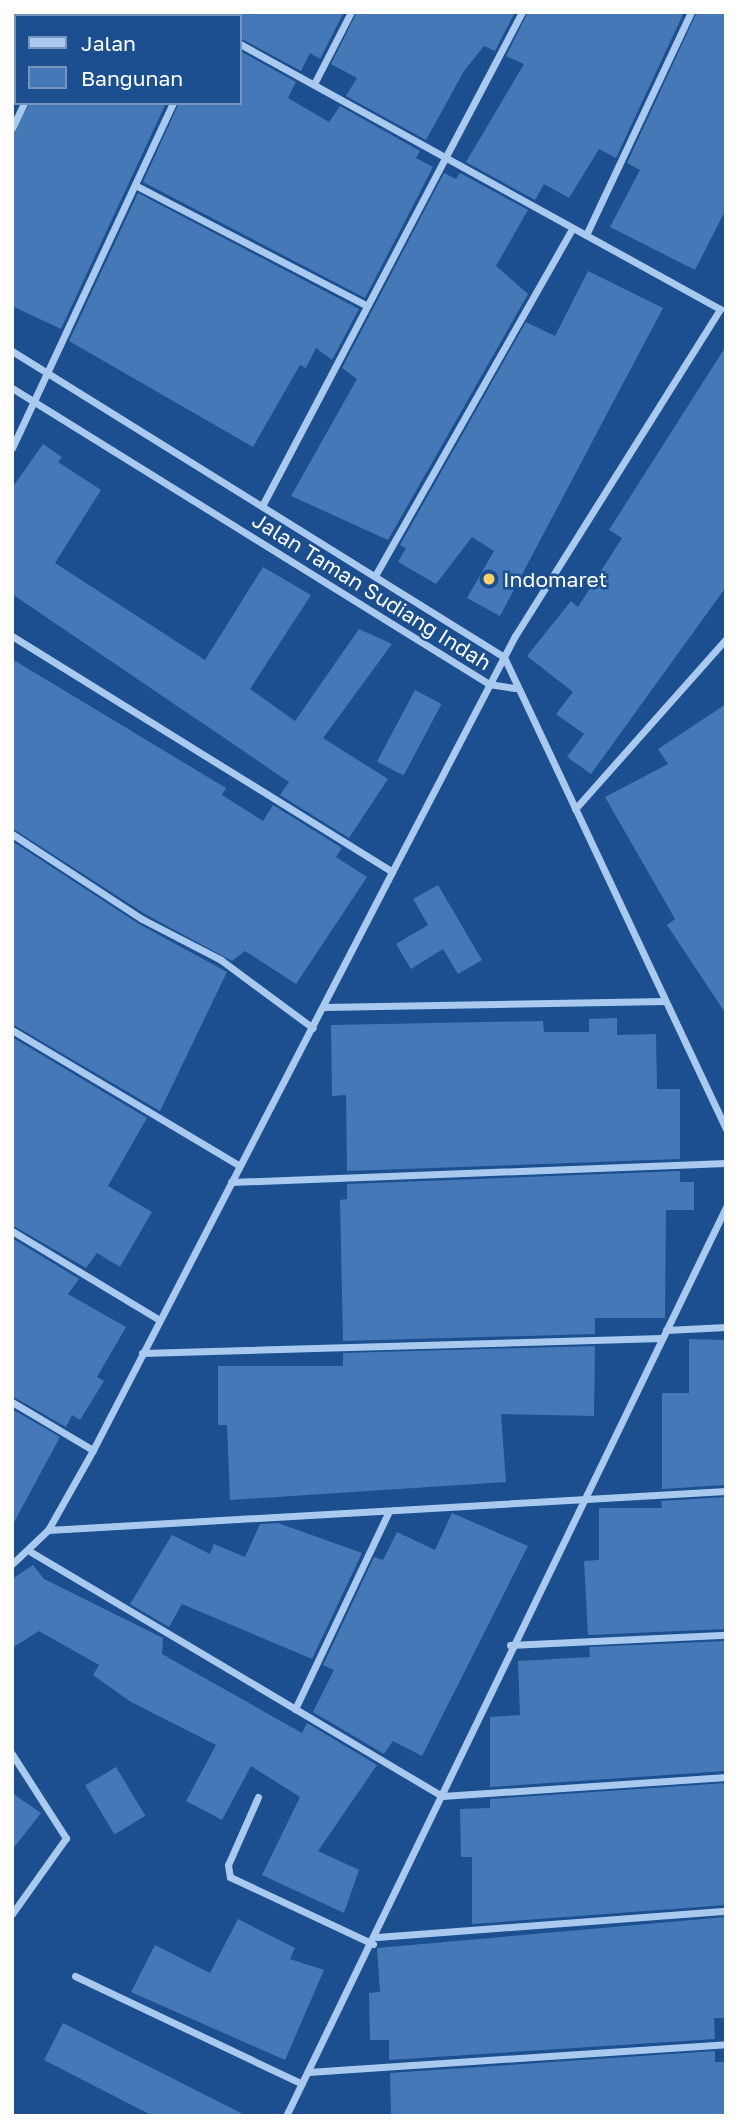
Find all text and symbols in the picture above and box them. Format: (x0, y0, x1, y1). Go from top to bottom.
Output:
legend (14, 14, 242, 105)
text: Jalan (81, 30, 136, 56)
text: Bangunan (81, 65, 183, 91)
street label: Jalan Taman Sudiang Indah (248, 507, 496, 675)
place label: Indomaret (503, 566, 607, 592)
marker: Indomaret (481, 571, 497, 587)

